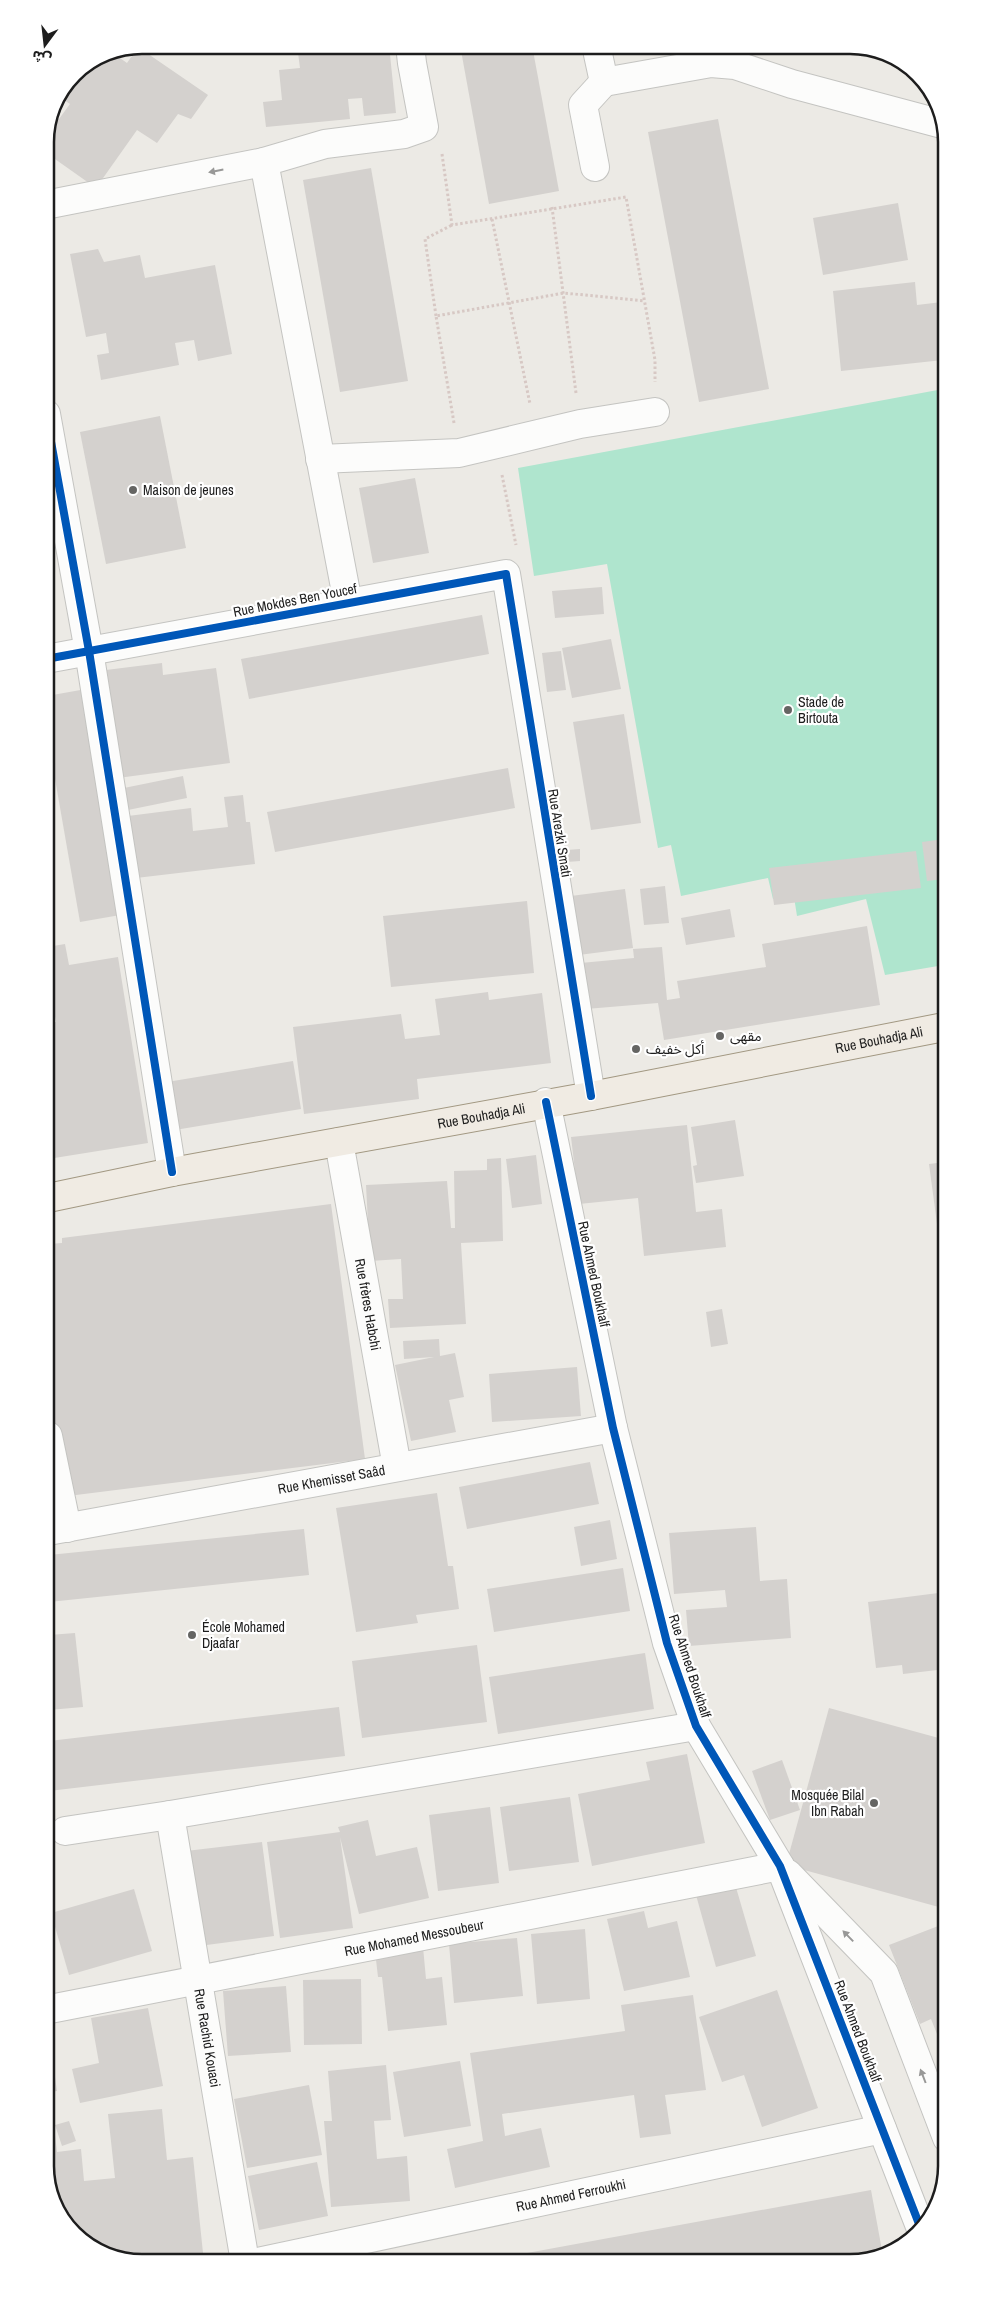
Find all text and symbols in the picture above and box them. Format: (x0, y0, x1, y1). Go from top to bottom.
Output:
north arrow (20, 20, 70, 70)
text: ش (30, 46, 53, 69)
one-way arrow (208, 168, 224, 176)
place label: Maison de jeunes (143, 481, 234, 499)
marker: Maison de jeunes (127, 484, 139, 496)
street label: Rue Mokdes Ben Youcef (231, 579, 359, 621)
place label: Stade de Birtouta (798, 693, 844, 727)
marker: Stade de Birtouta (782, 704, 794, 716)
street label: Rue Arezki Smati (544, 787, 576, 879)
street label: Rue Bouhadja Ali (834, 1022, 924, 1057)
place label: مقهى (730, 1027, 762, 1045)
marker: مقهى (714, 1030, 726, 1042)
place label: أكل خفيف (646, 1040, 705, 1058)
marker: أكل خفيف (630, 1043, 642, 1055)
street label: Rue Bouhadja Ali (436, 1099, 527, 1133)
street label: Rue Ahmed Boukhalf (574, 1219, 614, 1329)
street label: Rue frères Habchi (351, 1257, 385, 1352)
street label: Rue Khemisset Saâd (276, 1461, 386, 1498)
street label: Rue Ahmed Boukhalf (665, 1612, 715, 1721)
place label: École Mohamed Djaafar (202, 1618, 285, 1652)
marker: École Mohamed Djaafar (186, 1629, 198, 1641)
place label: Mosquée Bilal Ibn Rabah (791, 1786, 864, 1820)
marker: Mosquée Bilal Ibn Rabah (868, 1797, 880, 1809)
street label: Rue Mohamed Messoubeur (343, 1915, 486, 1960)
one-way arrow (842, 1930, 854, 1942)
street label: Rue Ahmed Boukhalf (830, 1977, 886, 2085)
street label: Rue Rachid Kouaci (190, 1987, 225, 2089)
one-way arrow (919, 2068, 927, 2083)
street label: Rue Ahmed Ferroukhi (514, 2175, 628, 2216)

